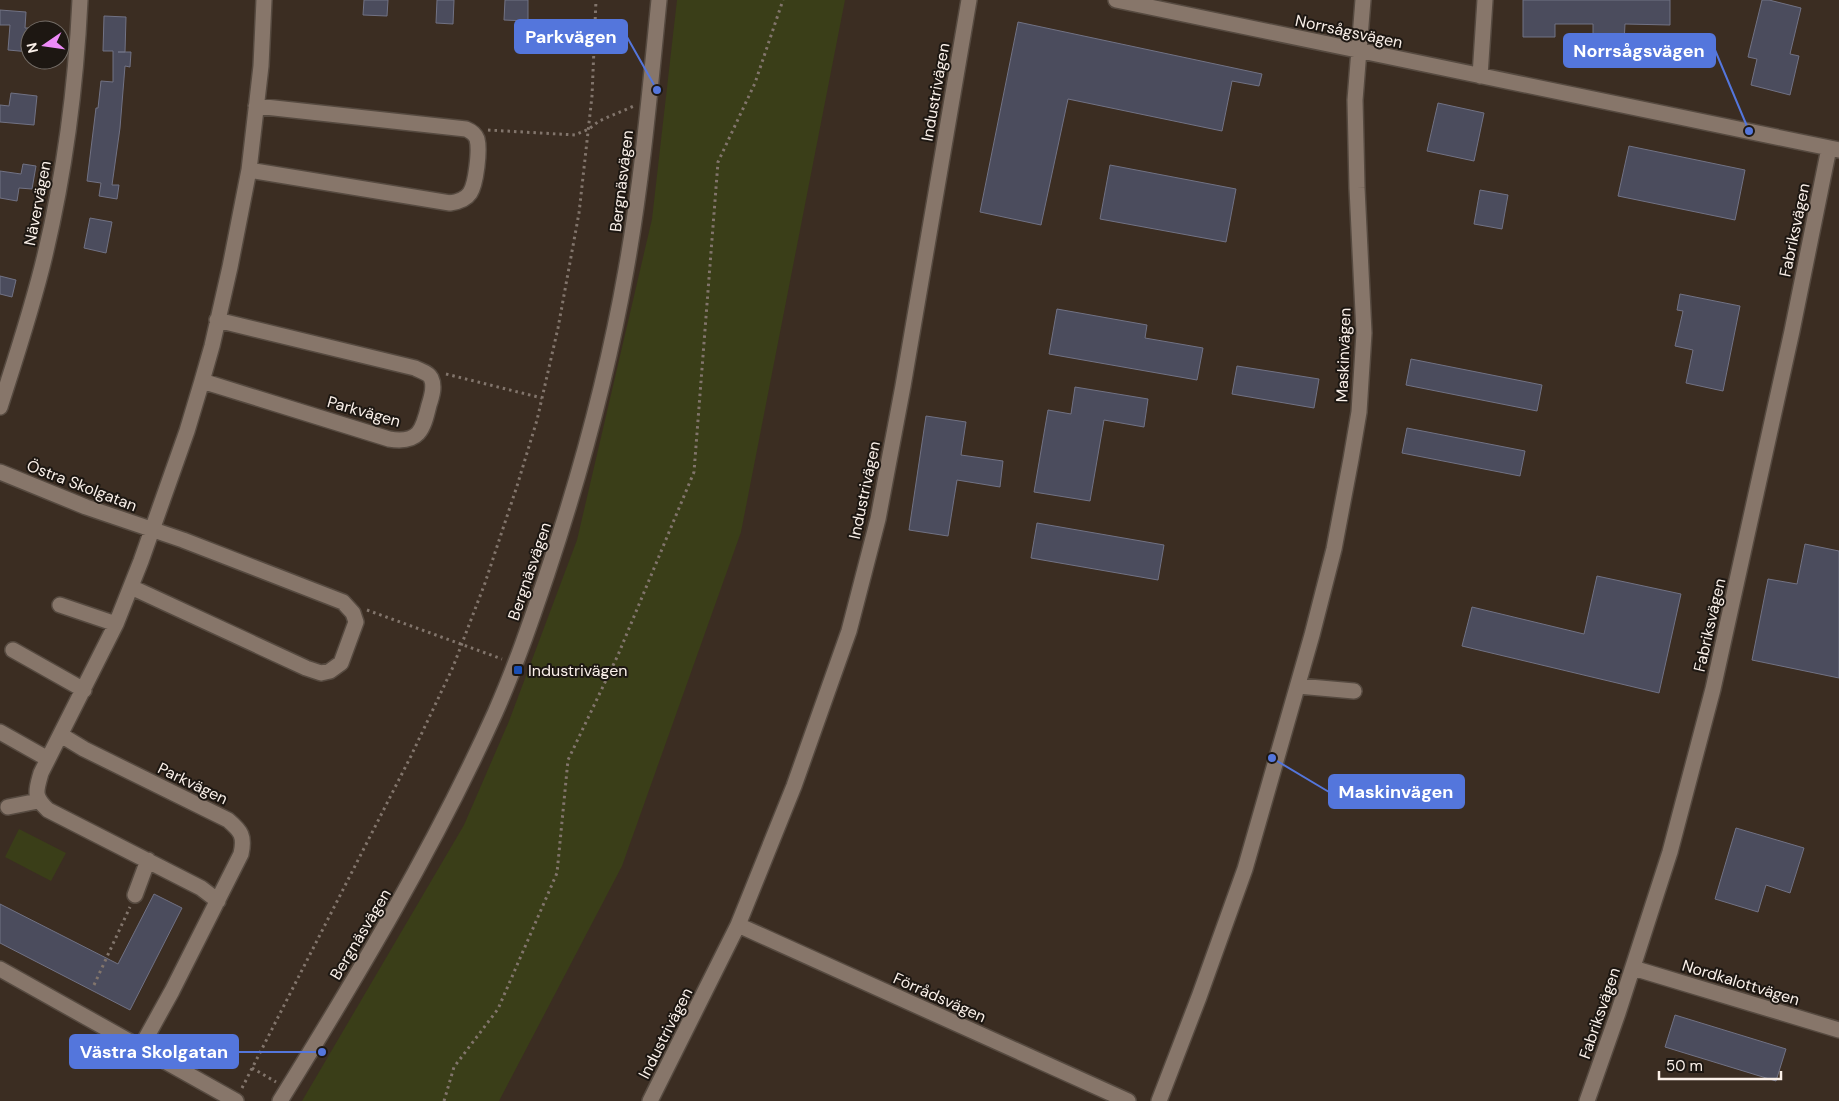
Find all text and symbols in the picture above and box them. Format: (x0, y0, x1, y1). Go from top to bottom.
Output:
street label: Norrsågsvägen (1293, 10, 1405, 53)
north arrow (20, 20, 70, 70)
callout: Parkvägen (515, 20, 627, 53)
text: Parkvägen (525, 25, 617, 49)
callout: Norrsågsvägen (1564, 34, 1715, 67)
text: Norrsågsvägen (1573, 39, 1705, 63)
text: N (22, 41, 42, 55)
street label: Industrivägen (917, 41, 954, 143)
street label: Bergnäsvägen (605, 129, 638, 233)
street label: Nävervägen (19, 159, 56, 247)
street label: Fabriksvägen (1774, 181, 1815, 279)
street label: Maskinvägen (1331, 307, 1356, 403)
street label: Parkvägen (325, 391, 403, 432)
street label: Industrivägen (844, 439, 885, 541)
street label: Östra Skolgatan (24, 455, 140, 516)
street label: Bergnäsvägen (503, 519, 556, 623)
street label: Fabriksvägen (1689, 576, 1730, 674)
place label: Industrivägen (528, 660, 627, 681)
marker: Industrivägen (512, 664, 524, 676)
street label: Parkvägen (154, 758, 231, 809)
callout: Maskinvägen (1329, 775, 1464, 808)
text: Maskinvägen (1339, 780, 1453, 804)
street label: Bergnäsvägen (325, 885, 396, 984)
street label: Nordkalottvägen (1680, 955, 1802, 1010)
street label: Fabriksvägen (1574, 965, 1625, 1062)
street label: Förrådsvägen (890, 968, 990, 1027)
street label: Industrivägen (634, 984, 697, 1082)
callout: Västra Skolgatan (70, 1035, 238, 1068)
text: Västra Skolgatan (80, 1040, 228, 1064)
scale bar (1659, 1048, 1782, 1080)
text: 50 m (1666, 1056, 1703, 1076)

